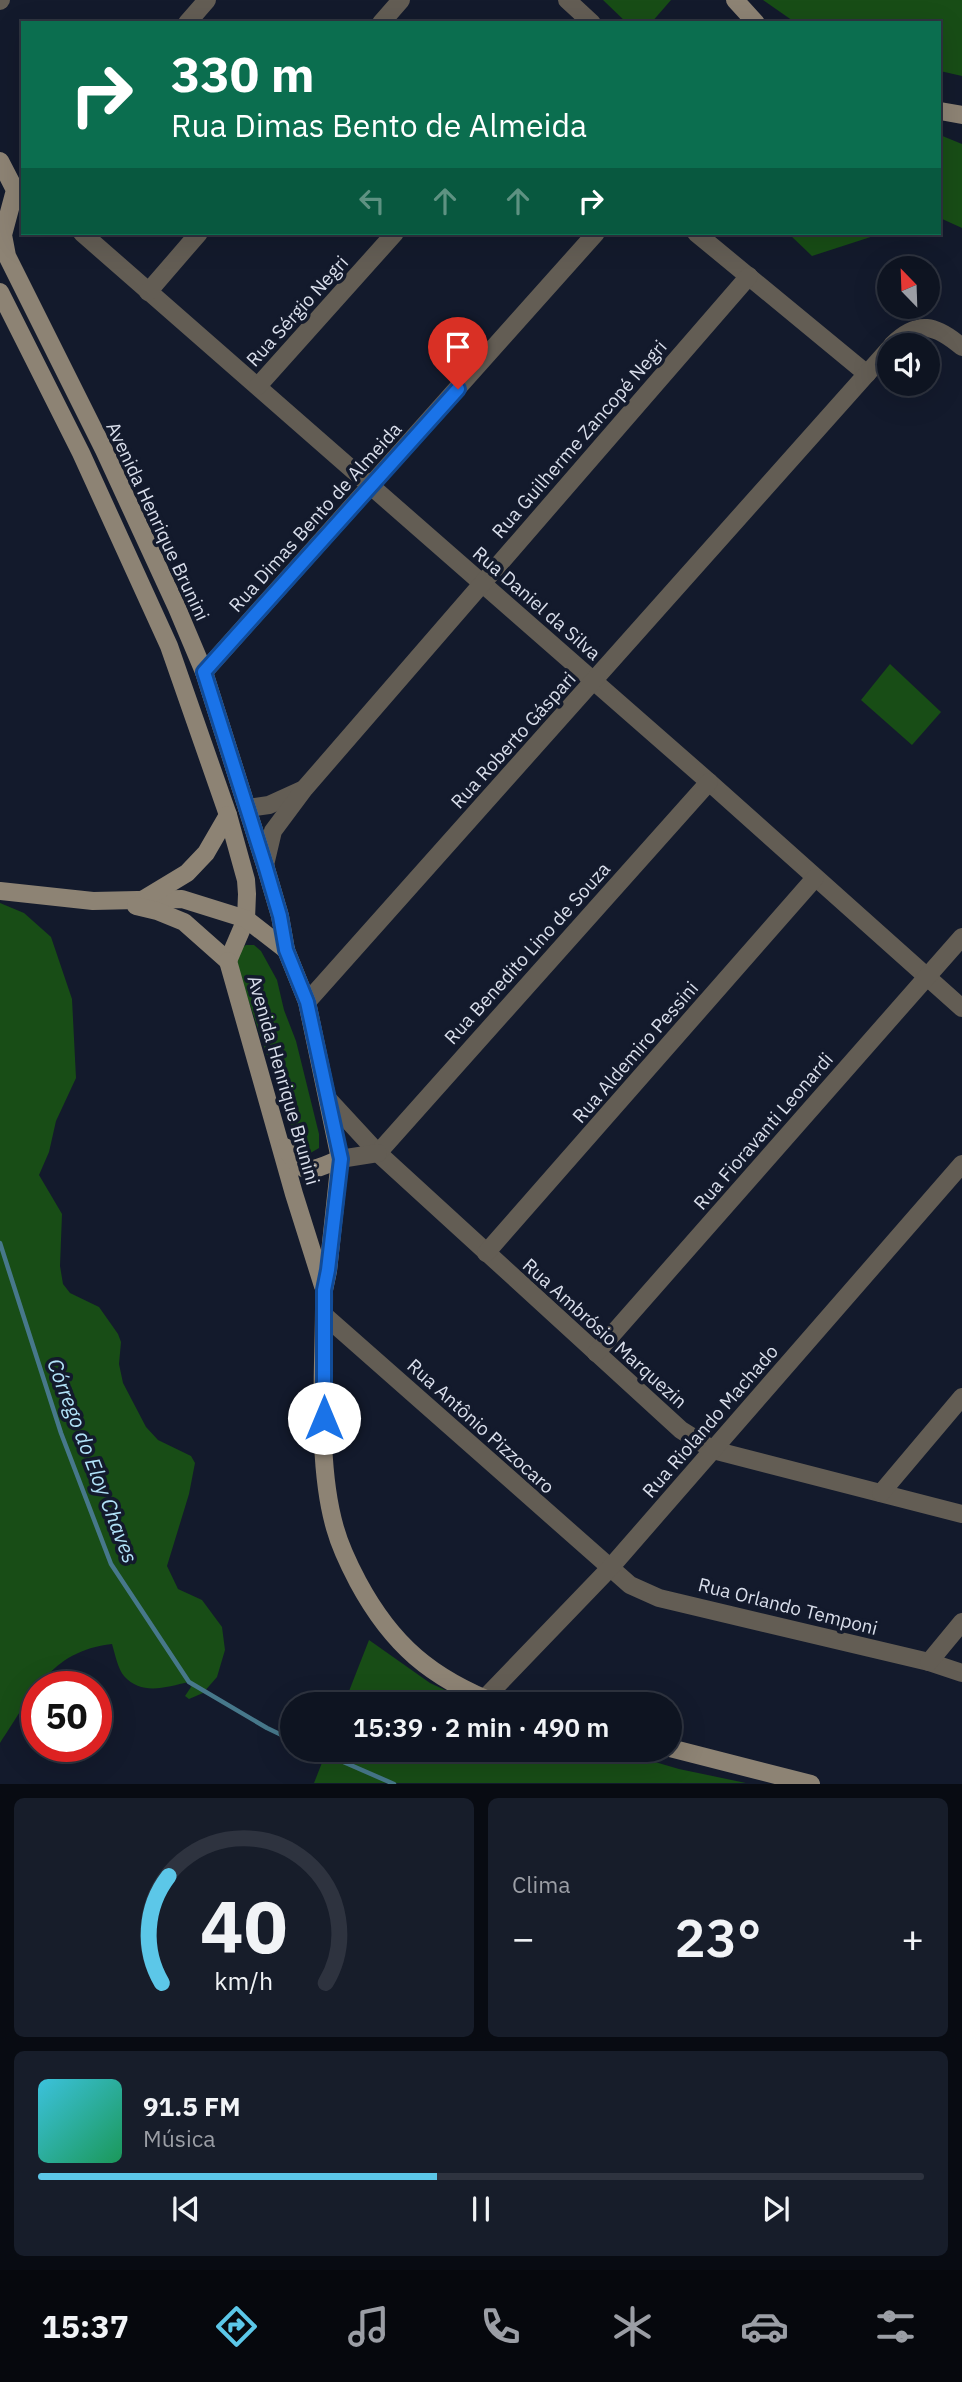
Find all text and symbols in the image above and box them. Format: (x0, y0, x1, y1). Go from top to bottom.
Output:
text: 330 m (171, 42, 315, 105)
icon: right (56, 49, 147, 140)
text: Rua Dimas Bento de Almeida (171, 104, 587, 146)
icon: left (353, 182, 391, 220)
icon: ahead (426, 182, 464, 220)
icon: ahead (499, 182, 537, 220)
icon: right (572, 182, 610, 220)
street label: Rua Sérgio Negri (241, 251, 353, 371)
north arrow (877, 256, 940, 318)
map controls (877, 256, 940, 396)
pin (428, 317, 488, 389)
icon: arrive (439, 328, 477, 366)
button: sound (877, 333, 940, 396)
street label: Rua Guilherme Zancopé Negri (486, 335, 672, 543)
street label: Rua Dimas Bento de Almeida (223, 417, 407, 617)
street label: Avenida Henrique Brunini (101, 418, 215, 624)
street label: Rua Daniel da Silva (468, 541, 606, 665)
street label: Rua Roberto Gáspari (445, 667, 581, 813)
street label: Rua Benedito Lino de Souza (439, 857, 615, 1049)
street label: Avenida Henrique Brunini (243, 972, 325, 1188)
street label: Rua Aldemiro Pessini (567, 976, 703, 1128)
street label: Rua Fioravanti Leonardi (688, 1047, 838, 1215)
street label: Rua Ambrósio Marquezin (518, 1253, 692, 1413)
street label: Rua Riolando Machado (637, 1339, 783, 1503)
water label: Córrego do Eloy Chaves (41, 1354, 145, 1567)
street label: Rua Antônio Pizzocaro (402, 1354, 560, 1498)
position arrow (287, 1381, 361, 1455)
street label: Rua Orlando Temponi (696, 1572, 880, 1640)
speed limit sign: 50 (21, 1671, 112, 1762)
text: 15:39 · 2 min · 490 m (353, 1710, 609, 1744)
text: Clima (512, 1869, 571, 1899)
text: 40 (200, 1879, 288, 1974)
text: 23° (675, 1904, 761, 1971)
text: − (512, 1913, 535, 1962)
text: + (901, 1913, 924, 1962)
text: km/h (215, 1964, 273, 1997)
text: 91.5 FM (143, 2089, 241, 2123)
text: Música (143, 2123, 216, 2153)
icon: previous (167, 2190, 205, 2228)
icon: pause (462, 2190, 500, 2228)
icon: next (757, 2190, 795, 2228)
icon: directions (212, 2302, 261, 2351)
icon: music (344, 2302, 393, 2351)
icon: phone (476, 2302, 525, 2351)
icon: climate (608, 2302, 657, 2351)
icon: car (740, 2302, 789, 2351)
icon: filters (871, 2302, 920, 2351)
text: 15:37 (41, 2305, 129, 2347)

